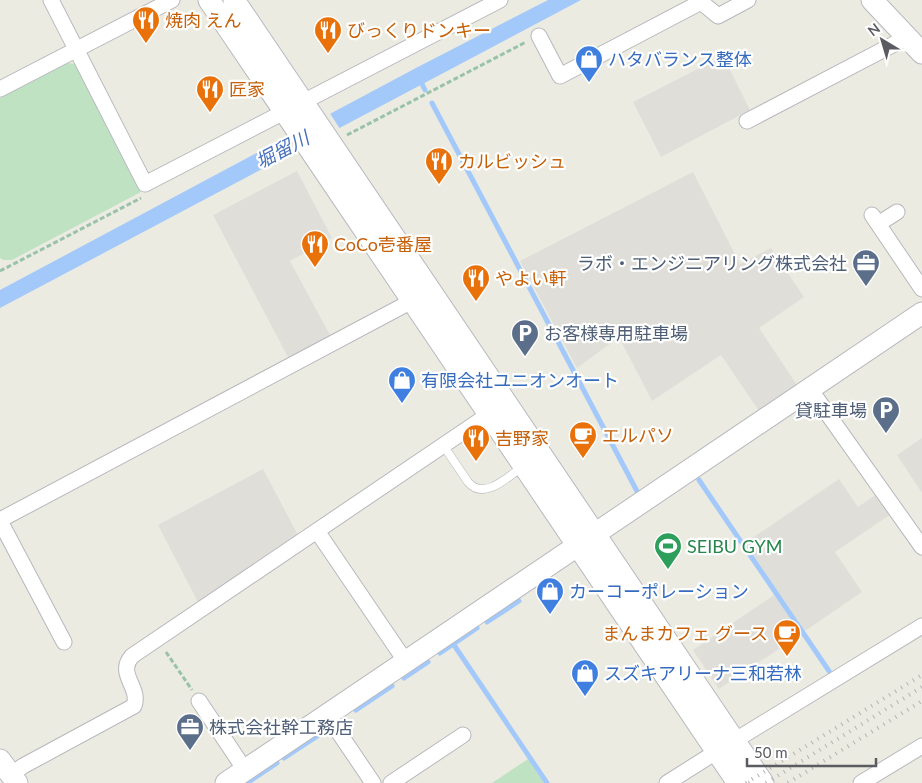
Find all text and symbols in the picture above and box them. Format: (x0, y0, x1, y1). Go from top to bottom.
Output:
restaurant icon: 焼肉 えん (131, 5, 161, 44)
place label: 焼肉 えん (165, 9, 242, 31)
restaurant icon: びっくりドンキー (313, 15, 343, 54)
north arrow (857, 15, 907, 65)
place label: びっくりドンキー (347, 19, 491, 41)
text: N (864, 19, 883, 39)
shop icon: ハタバランス整体 (574, 44, 604, 83)
place label: ハタバランス整体 (608, 48, 752, 70)
restaurant icon: 匠家 (195, 74, 225, 113)
place label: 匠家 (229, 78, 265, 100)
water label: 堀留川 (251, 125, 314, 173)
restaurant icon: カルビッシュ (424, 146, 454, 185)
place label: カルビッシュ (458, 150, 566, 172)
restaurant icon: CoCo壱番屋 (300, 229, 330, 268)
place label: CoCo壱番屋 (334, 233, 432, 255)
office icon: ラボ・エンジニアリング株式会社 (851, 248, 881, 287)
place label: ラボ・エンジニアリング株式会社 (577, 252, 847, 274)
restaurant icon: やよい軒 (461, 263, 491, 302)
place label: やよい軒 (495, 267, 567, 289)
parking icon: お客様専用駐車場 (510, 318, 540, 357)
place label: お客様専用駐車場 (544, 322, 688, 344)
shop icon: 有限会社ユニオンオート (387, 365, 417, 404)
place label: 有限会社ユニオンオート (421, 369, 619, 391)
parking icon: 貸駐車場 (871, 395, 901, 434)
place label: 貸駐車場 (795, 399, 867, 421)
cafe icon: エルパソ (568, 420, 598, 459)
restaurant icon: 吉野家 (461, 423, 491, 462)
place label: エルパソ (602, 424, 674, 446)
place label: 吉野家 (495, 427, 549, 449)
sports icon: SEIBU GYM (653, 531, 683, 570)
place label: SEIBU GYM (687, 535, 782, 557)
shop icon: カーコーポレーション (535, 576, 565, 615)
place label: カーコーポレーション (569, 580, 749, 602)
cafe icon: まんまカフェ グース (772, 618, 802, 657)
place label: まんまカフェ グース (602, 622, 768, 644)
shop icon: スズキアリーナ三和若林 (570, 658, 600, 697)
place label: スズキアリーナ三和若林 (604, 662, 802, 684)
office icon: 株式会社幹工務店 (175, 712, 205, 751)
place label: 株式会社幹工務店 (209, 716, 353, 738)
scale bar (747, 736, 876, 768)
text: 50 m (754, 743, 788, 761)

